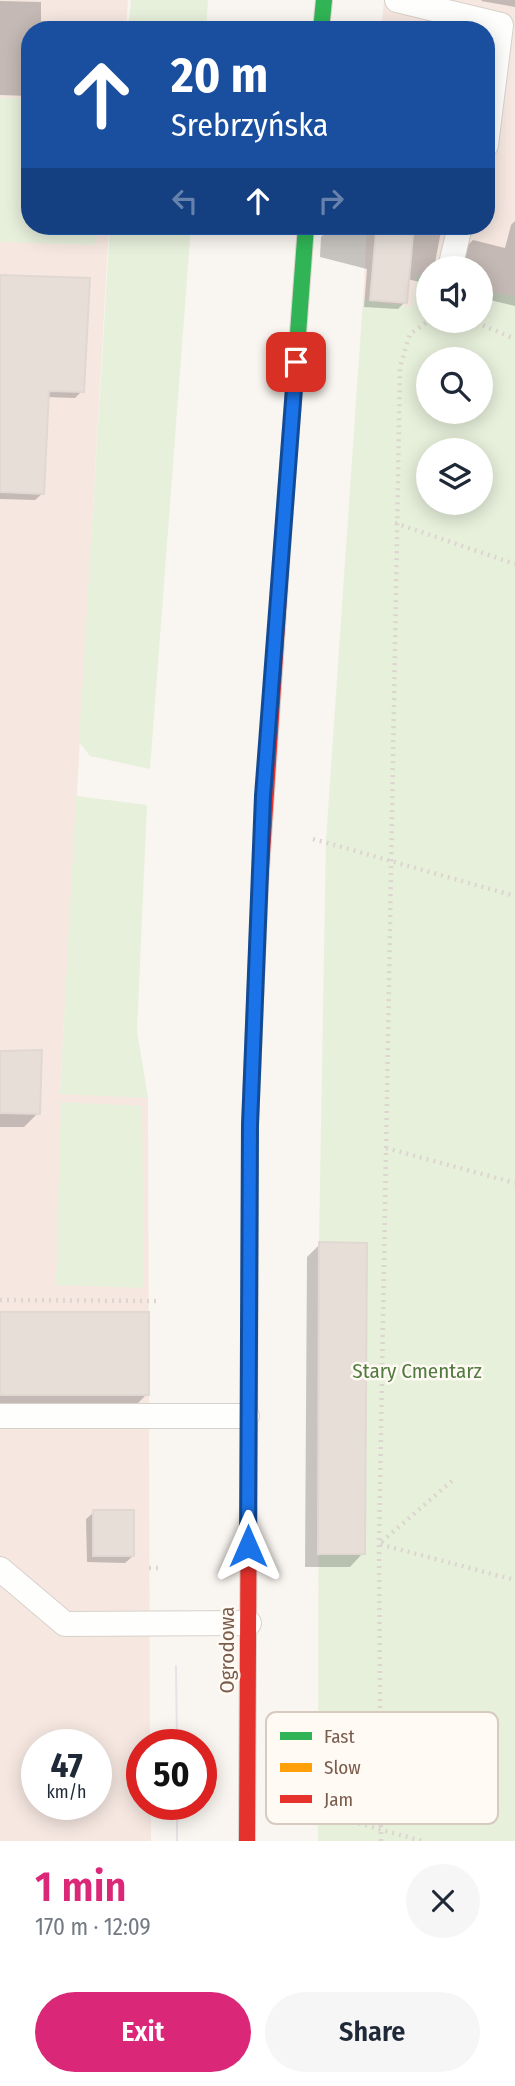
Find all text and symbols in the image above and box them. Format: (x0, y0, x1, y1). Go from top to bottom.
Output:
text: 20 m (171, 46, 268, 105)
icon: ahead (56, 49, 147, 140)
text: Srebrzyńska (171, 106, 328, 144)
icon: left (166, 182, 204, 220)
icon: ahead (239, 182, 277, 220)
icon: right (312, 182, 350, 220)
map controls (416, 256, 493, 515)
button: sound (416, 256, 493, 333)
pin (266, 332, 326, 392)
icon: arrive (277, 343, 315, 381)
button: search (416, 347, 493, 424)
button: layers (416, 438, 493, 515)
park label: Stary Cmentarz (352, 1358, 482, 1384)
position arrow (211, 1509, 285, 1583)
street label: Ogrodowa (214, 1607, 240, 1693)
legend (266, 1712, 498, 1824)
text: Fast (324, 1725, 355, 1748)
speed limit sign: 50 (126, 1729, 217, 1820)
text: 47 (50, 1744, 83, 1786)
text: Slow (324, 1756, 361, 1779)
text: km/h (46, 1781, 87, 1803)
text: Jam (324, 1788, 353, 1811)
text: 1 min (35, 1862, 126, 1912)
button: close (406, 1864, 480, 1938)
text: 170 m · 12:09 (35, 1913, 151, 1941)
button: Exit (35, 1992, 251, 2072)
button: Share (265, 1992, 480, 2072)

